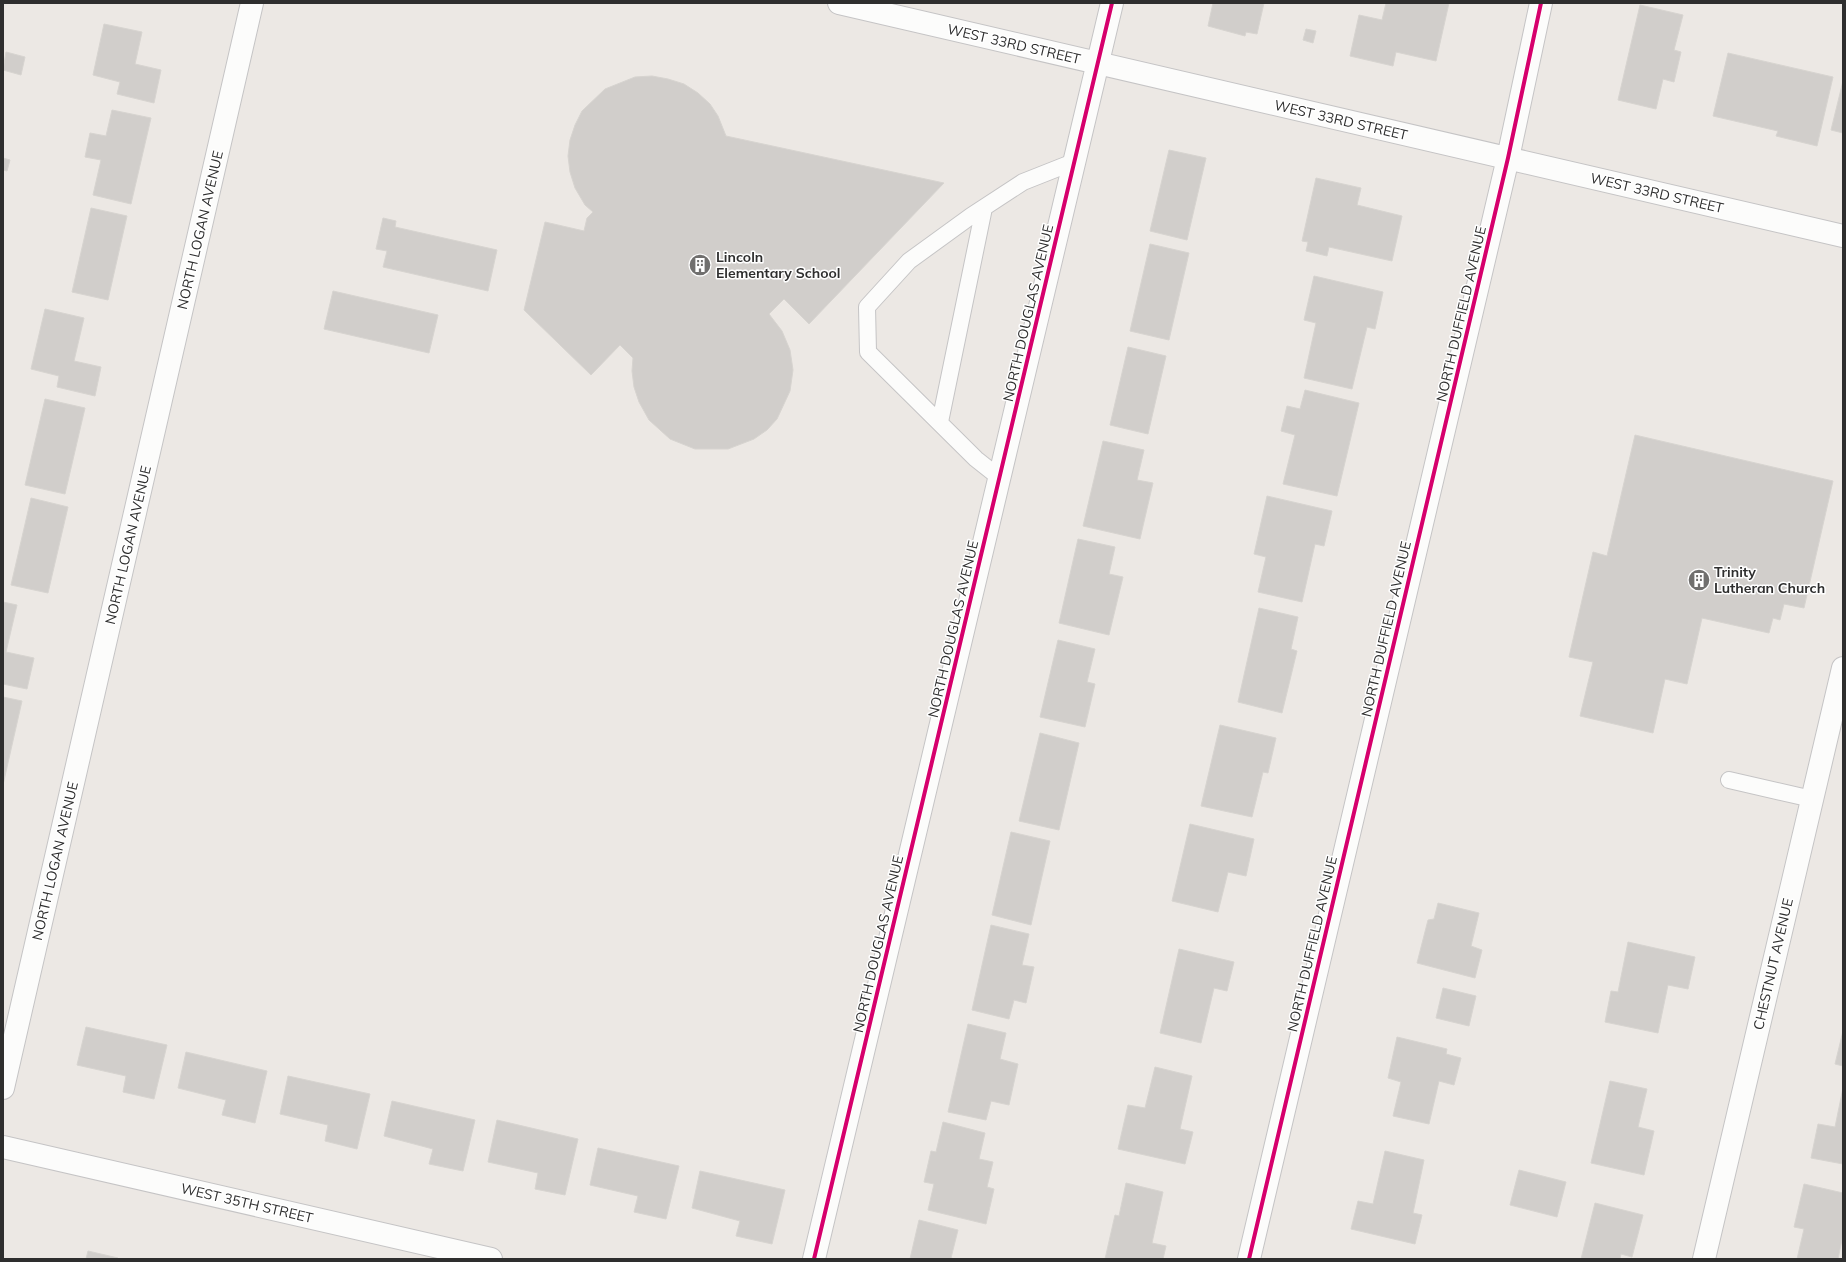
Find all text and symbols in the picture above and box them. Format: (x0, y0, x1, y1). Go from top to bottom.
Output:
street label: WEST 33RD STREET (946, 20, 1083, 68)
street label: WEST 33RD STREET (1273, 96, 1410, 144)
street label: NORTH LOGAN AVENUE (173, 149, 227, 311)
street label: WEST 33RD STREET (1589, 169, 1726, 217)
street label: NORTH DOUGLAS AVENUE (999, 223, 1057, 403)
street label: NORTH DUFFIELD AVENUE (1432, 224, 1490, 404)
place label: Lincoln Elementary School (716, 248, 840, 282)
building icon: Lincoln Elementary School (687, 252, 713, 278)
street label: NORTH LOGAN AVENUE (101, 464, 155, 626)
street label: NORTH DOUGLAS AVENUE (924, 539, 982, 719)
street label: NORTH DUFFIELD AVENUE (1357, 539, 1415, 719)
place label: Trinity Lutheran Church (1714, 563, 1825, 597)
building icon: Trinity Lutheran Church (1686, 567, 1712, 593)
street label: NORTH LOGAN AVENUE (28, 780, 82, 942)
street label: NORTH DOUGLAS AVENUE (849, 854, 907, 1034)
street label: NORTH DUFFIELD AVENUE (1283, 854, 1341, 1034)
street label: CHESTNUT AVENUE (1749, 896, 1797, 1032)
street label: WEST 35TH STREET (179, 1179, 315, 1227)

